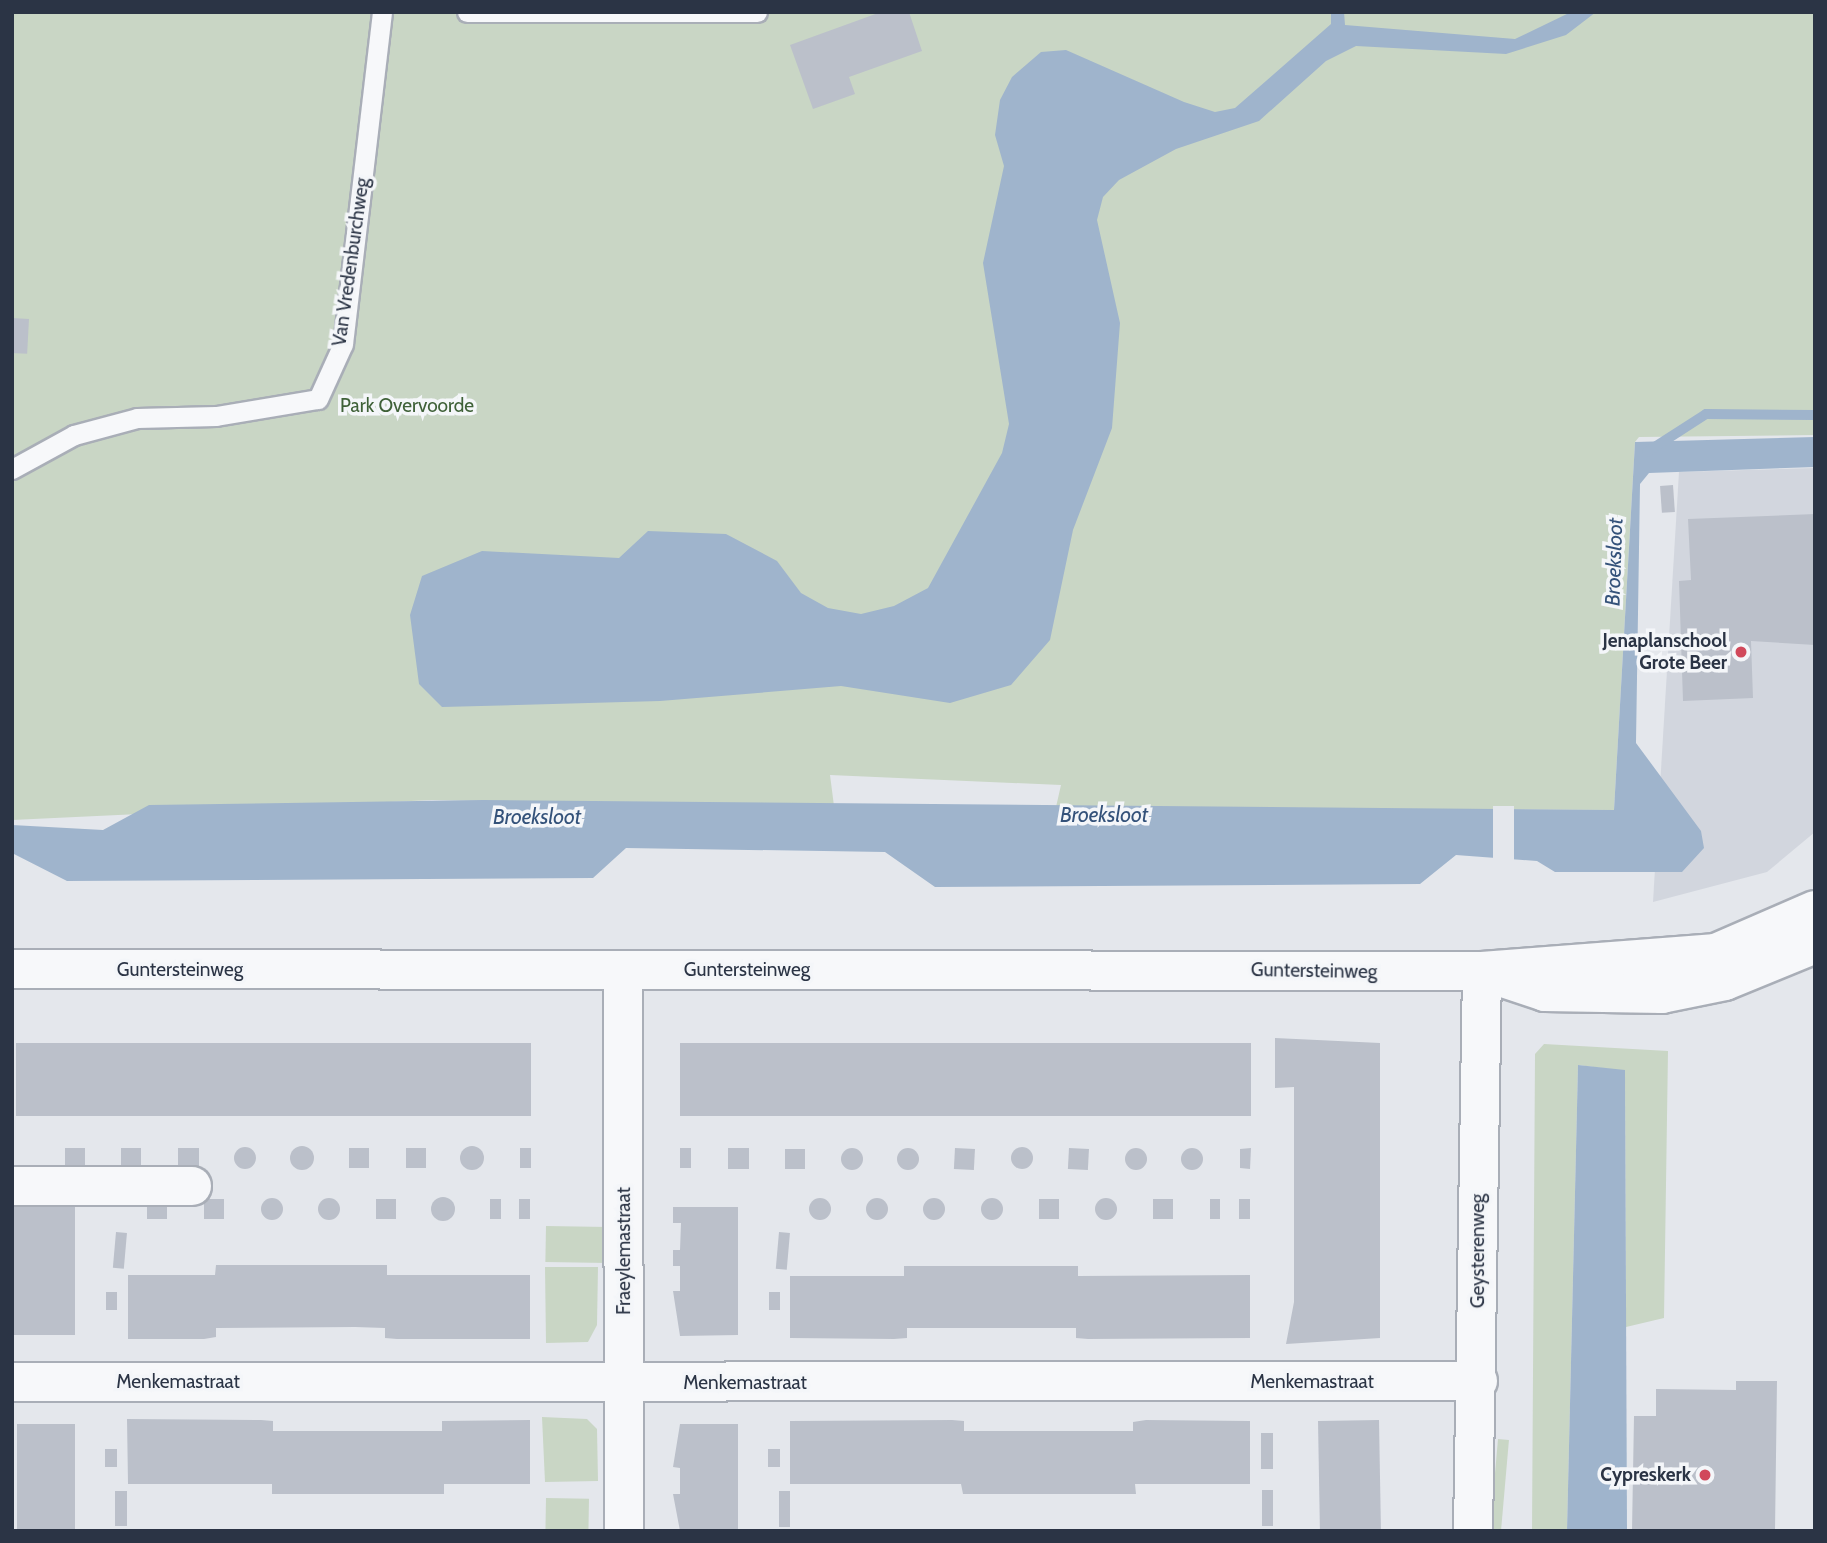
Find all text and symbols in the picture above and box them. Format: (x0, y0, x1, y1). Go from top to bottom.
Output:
street label: Van Vredenburchweg (328, 176, 374, 348)
park label: Park Overvoorde (340, 395, 474, 417)
water label: Broeksloot (1600, 517, 1628, 607)
place label: Jenaplanschool Grote Beer (1603, 630, 1727, 674)
marker: Jenaplanschool Grote Beer (1733, 644, 1749, 660)
water label: Broeksloot (1060, 802, 1148, 828)
water label: Broeksloot (493, 804, 581, 830)
street label: Guntersteinweg (1251, 958, 1377, 984)
street label: Guntersteinweg (117, 959, 243, 981)
street label: Guntersteinweg (684, 959, 810, 981)
street label: Fraeylemastraat (613, 1187, 635, 1315)
street label: Geysterenweg (1467, 1194, 1489, 1308)
street label: Menkemastraat (116, 1371, 240, 1393)
street label: Menkemastraat (1250, 1371, 1374, 1393)
street label: Menkemastraat (683, 1372, 807, 1394)
place label: Cypreskerk (1600, 1464, 1691, 1486)
marker: Cypreskerk (1697, 1467, 1713, 1483)

